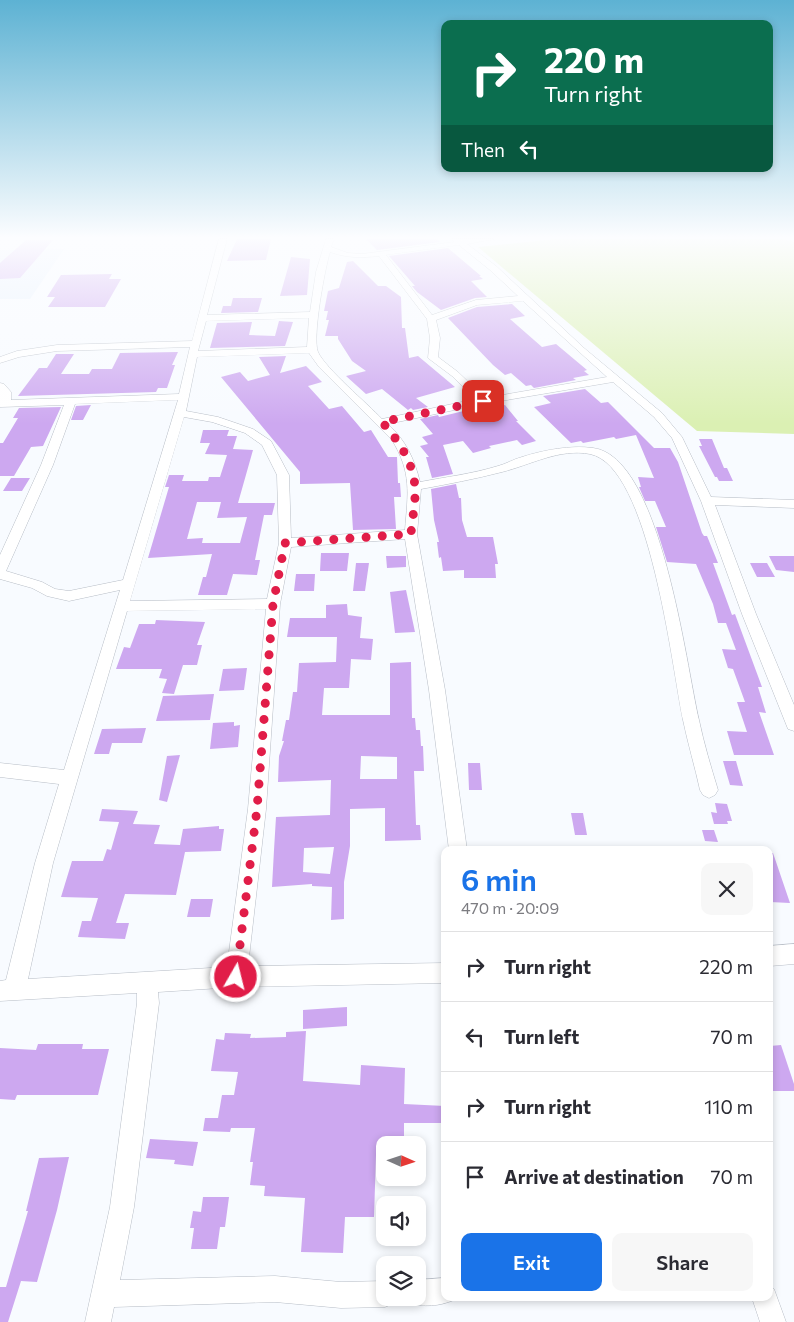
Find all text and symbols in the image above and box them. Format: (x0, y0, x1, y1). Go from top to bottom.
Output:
text: 220 m (544, 37, 644, 80)
icon: right (461, 40, 526, 105)
text: Turn right (544, 80, 642, 107)
icon: left (515, 135, 543, 163)
text: Then (461, 138, 505, 161)
pin (462, 380, 504, 422)
icon: arrive (469, 387, 497, 415)
text: 6 min (461, 860, 537, 897)
button: close (701, 863, 753, 915)
text: 470 m · 20:09 (461, 898, 559, 917)
position arrow (209, 950, 261, 1002)
icon: right (461, 953, 489, 981)
text: Turn right (504, 955, 591, 978)
text: 220 m (699, 955, 753, 978)
icon: left (461, 1023, 489, 1051)
text: Turn left (504, 1025, 579, 1048)
text: 70 m (710, 1025, 753, 1048)
icon: right (461, 1093, 489, 1121)
text: Turn right (504, 1095, 591, 1118)
text: 110 m (704, 1095, 753, 1118)
north arrow (376, 1136, 426, 1186)
map controls (376, 1136, 426, 1306)
icon: arrive (461, 1163, 489, 1191)
text: Arrive at destination (504, 1165, 684, 1188)
text: 70 m (710, 1165, 753, 1188)
button: sound (376, 1196, 426, 1246)
button: Exit (461, 1233, 602, 1291)
button: Share (612, 1233, 753, 1291)
button: layers (376, 1256, 426, 1306)

